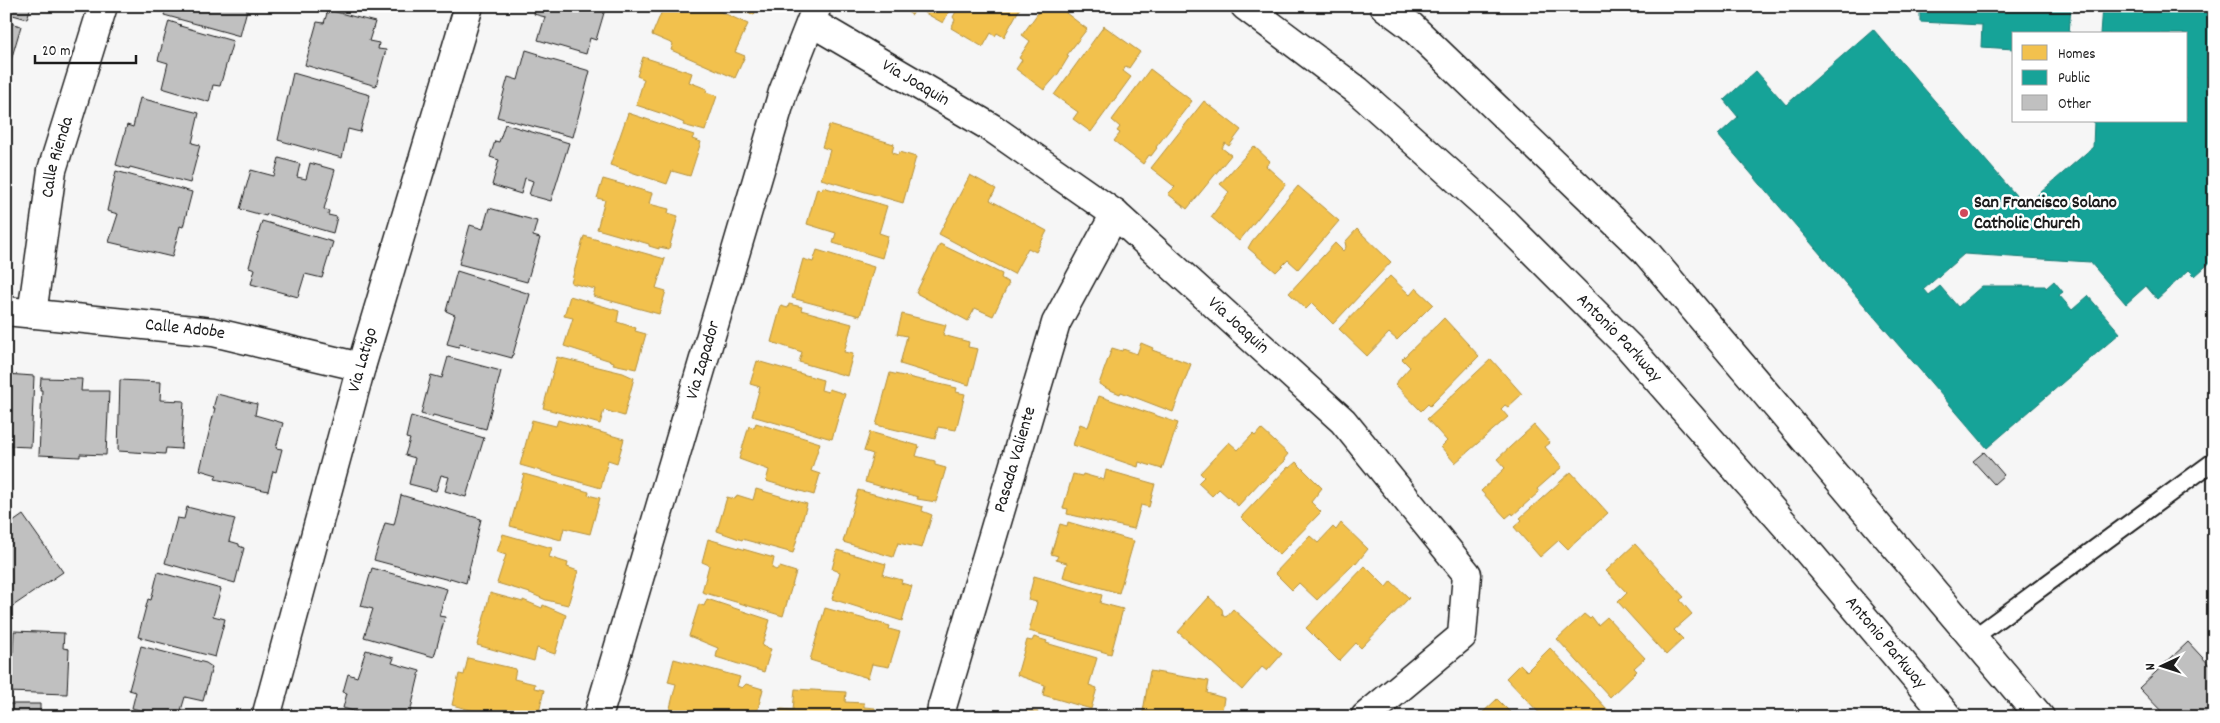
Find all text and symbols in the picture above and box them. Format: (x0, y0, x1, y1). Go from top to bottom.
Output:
scale bar (35, 32, 136, 64)
legend (2012, 32, 2188, 122)
text: 20 m (42, 41, 70, 63)
text: Homes (2058, 44, 2096, 66)
street label: Via Joaquin (877, 53, 954, 113)
text: Public (2058, 68, 2090, 90)
text: Other (2058, 94, 2092, 116)
street label: Calle Rienda (36, 113, 81, 199)
place label: San Francisco Solano Catholic Church (1974, 191, 2117, 237)
marker: San Francisco Solano Catholic Church (1958, 207, 1970, 219)
street label: Antonio Parkway (1570, 288, 1668, 389)
street label: Via Joaquin (1202, 291, 1274, 360)
street label: Calle Adobe (144, 313, 228, 347)
street label: Via Zapador (680, 318, 727, 403)
street label: Via Latigo (342, 325, 385, 395)
street label: Pasada Valiente (988, 404, 1043, 516)
street label: Antonio Parkway (1839, 591, 1932, 695)
north arrow (2138, 640, 2188, 690)
text: N (2141, 663, 2161, 671)

